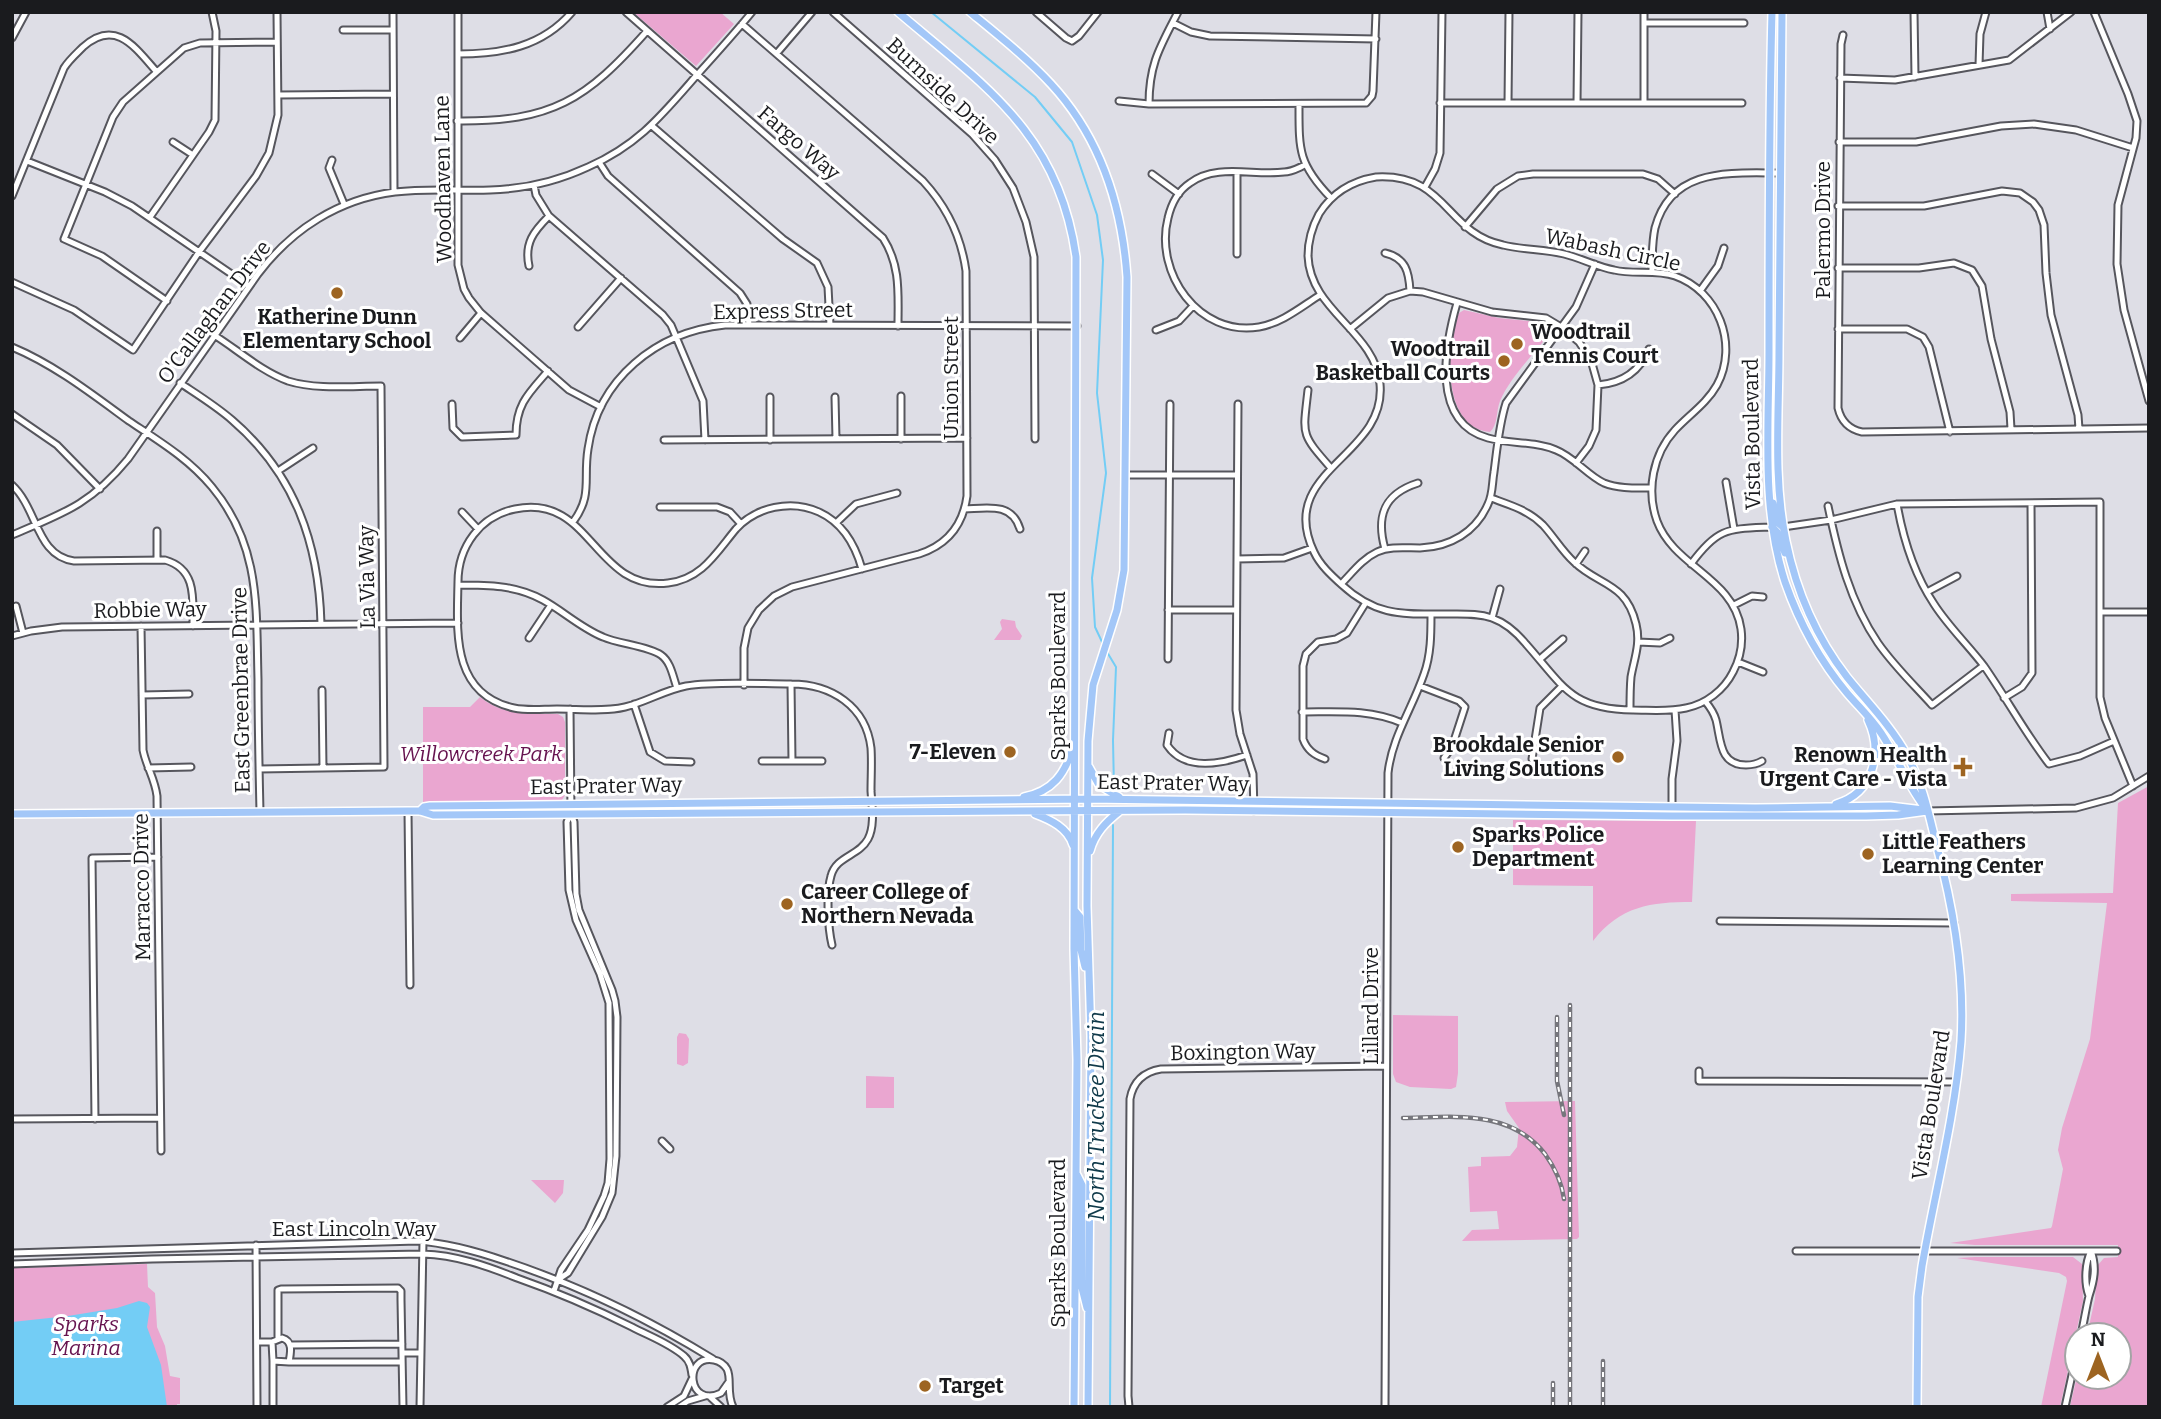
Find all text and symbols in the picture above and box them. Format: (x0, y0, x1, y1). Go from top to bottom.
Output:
street label: Burnside Drive (881, 32, 1005, 150)
street label: Woodhaven Lane (429, 95, 457, 263)
street label: Fargo Way (752, 100, 846, 187)
street label: Palermo Drive (1810, 161, 1836, 299)
street label: Wabash Circle (1543, 223, 1683, 277)
street label: O'Callaghan Drive (152, 235, 276, 389)
marker: Katherine Dunn Elementary School (329, 285, 345, 301)
street label: Express Street (713, 297, 854, 325)
place label: Katherine Dunn Elementary School (243, 304, 432, 354)
street label: Union Street (938, 316, 964, 440)
place label: Woodtrail Tennis Court (1531, 319, 1659, 369)
place label: Woodtrail Basketball Courts (1315, 336, 1490, 386)
marker: Woodtrail Tennis Court (1509, 336, 1525, 352)
marker: Woodtrail Basketball Courts (1496, 353, 1512, 369)
street label: Vista Boulevard (1738, 358, 1766, 510)
street label: La Via Way (353, 524, 381, 629)
street label: East Greenbrae Drive (226, 587, 256, 793)
street label: Sparks Boulevard (1045, 591, 1071, 761)
street label: Robbie Way (93, 596, 208, 624)
place label: Brookdale Senior Living Solutions (1433, 732, 1604, 782)
place label: 7-Eleven (910, 739, 996, 765)
park label: Willowcreek Park (400, 741, 563, 767)
place label: Renown Health Urgent Care - Vista (1759, 742, 1948, 792)
marker: 7-Eleven (1002, 744, 1018, 760)
marker: Brookdale Senior Living Solutions (1610, 749, 1626, 765)
marker: Renown Health Urgent Care - Vista (1953, 757, 1973, 777)
street label: East Prater Way (1097, 769, 1250, 797)
street label: East Prater Way (530, 772, 683, 800)
street label: Marracco Drive (128, 813, 156, 961)
place label: Sparks Police Department (1472, 822, 1604, 872)
place label: Little Feathers Learning Center (1882, 829, 2044, 879)
marker: Sparks Police Department (1450, 839, 1466, 855)
marker: Little Feathers Learning Center (1860, 846, 1876, 862)
place label: Career College of Northern Nevada (801, 879, 974, 929)
marker: Career College of Northern Nevada (779, 896, 795, 912)
street label: Lillard Drive (1358, 947, 1384, 1065)
water label: North Truckee Drain (1082, 1011, 1110, 1221)
street label: Vista Boulevard (1906, 1028, 1956, 1182)
street label: Boxington Way (1170, 1038, 1317, 1066)
street label: Sparks Boulevard (1045, 1158, 1071, 1328)
street label: East Lincoln Way (272, 1216, 437, 1242)
park label: Sparks Marina (51, 1311, 121, 1361)
north arrow (2063, 1321, 2133, 1391)
text: N (2091, 1328, 2106, 1351)
place label: Target (939, 1373, 1005, 1399)
marker: Target (917, 1378, 933, 1394)

